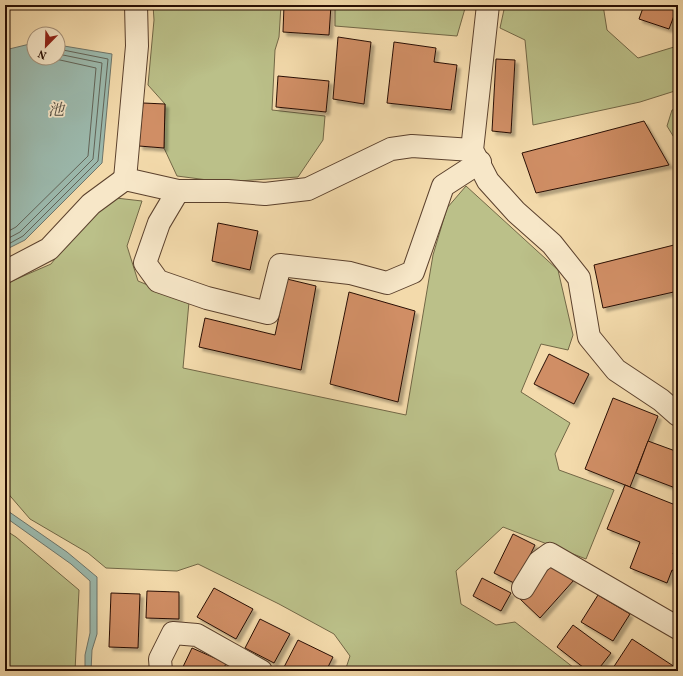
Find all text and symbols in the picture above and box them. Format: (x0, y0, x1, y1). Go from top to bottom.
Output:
north arrow (26, 26, 66, 66)
text: N (36, 45, 49, 62)
water label: 池 (48, 100, 66, 122)

